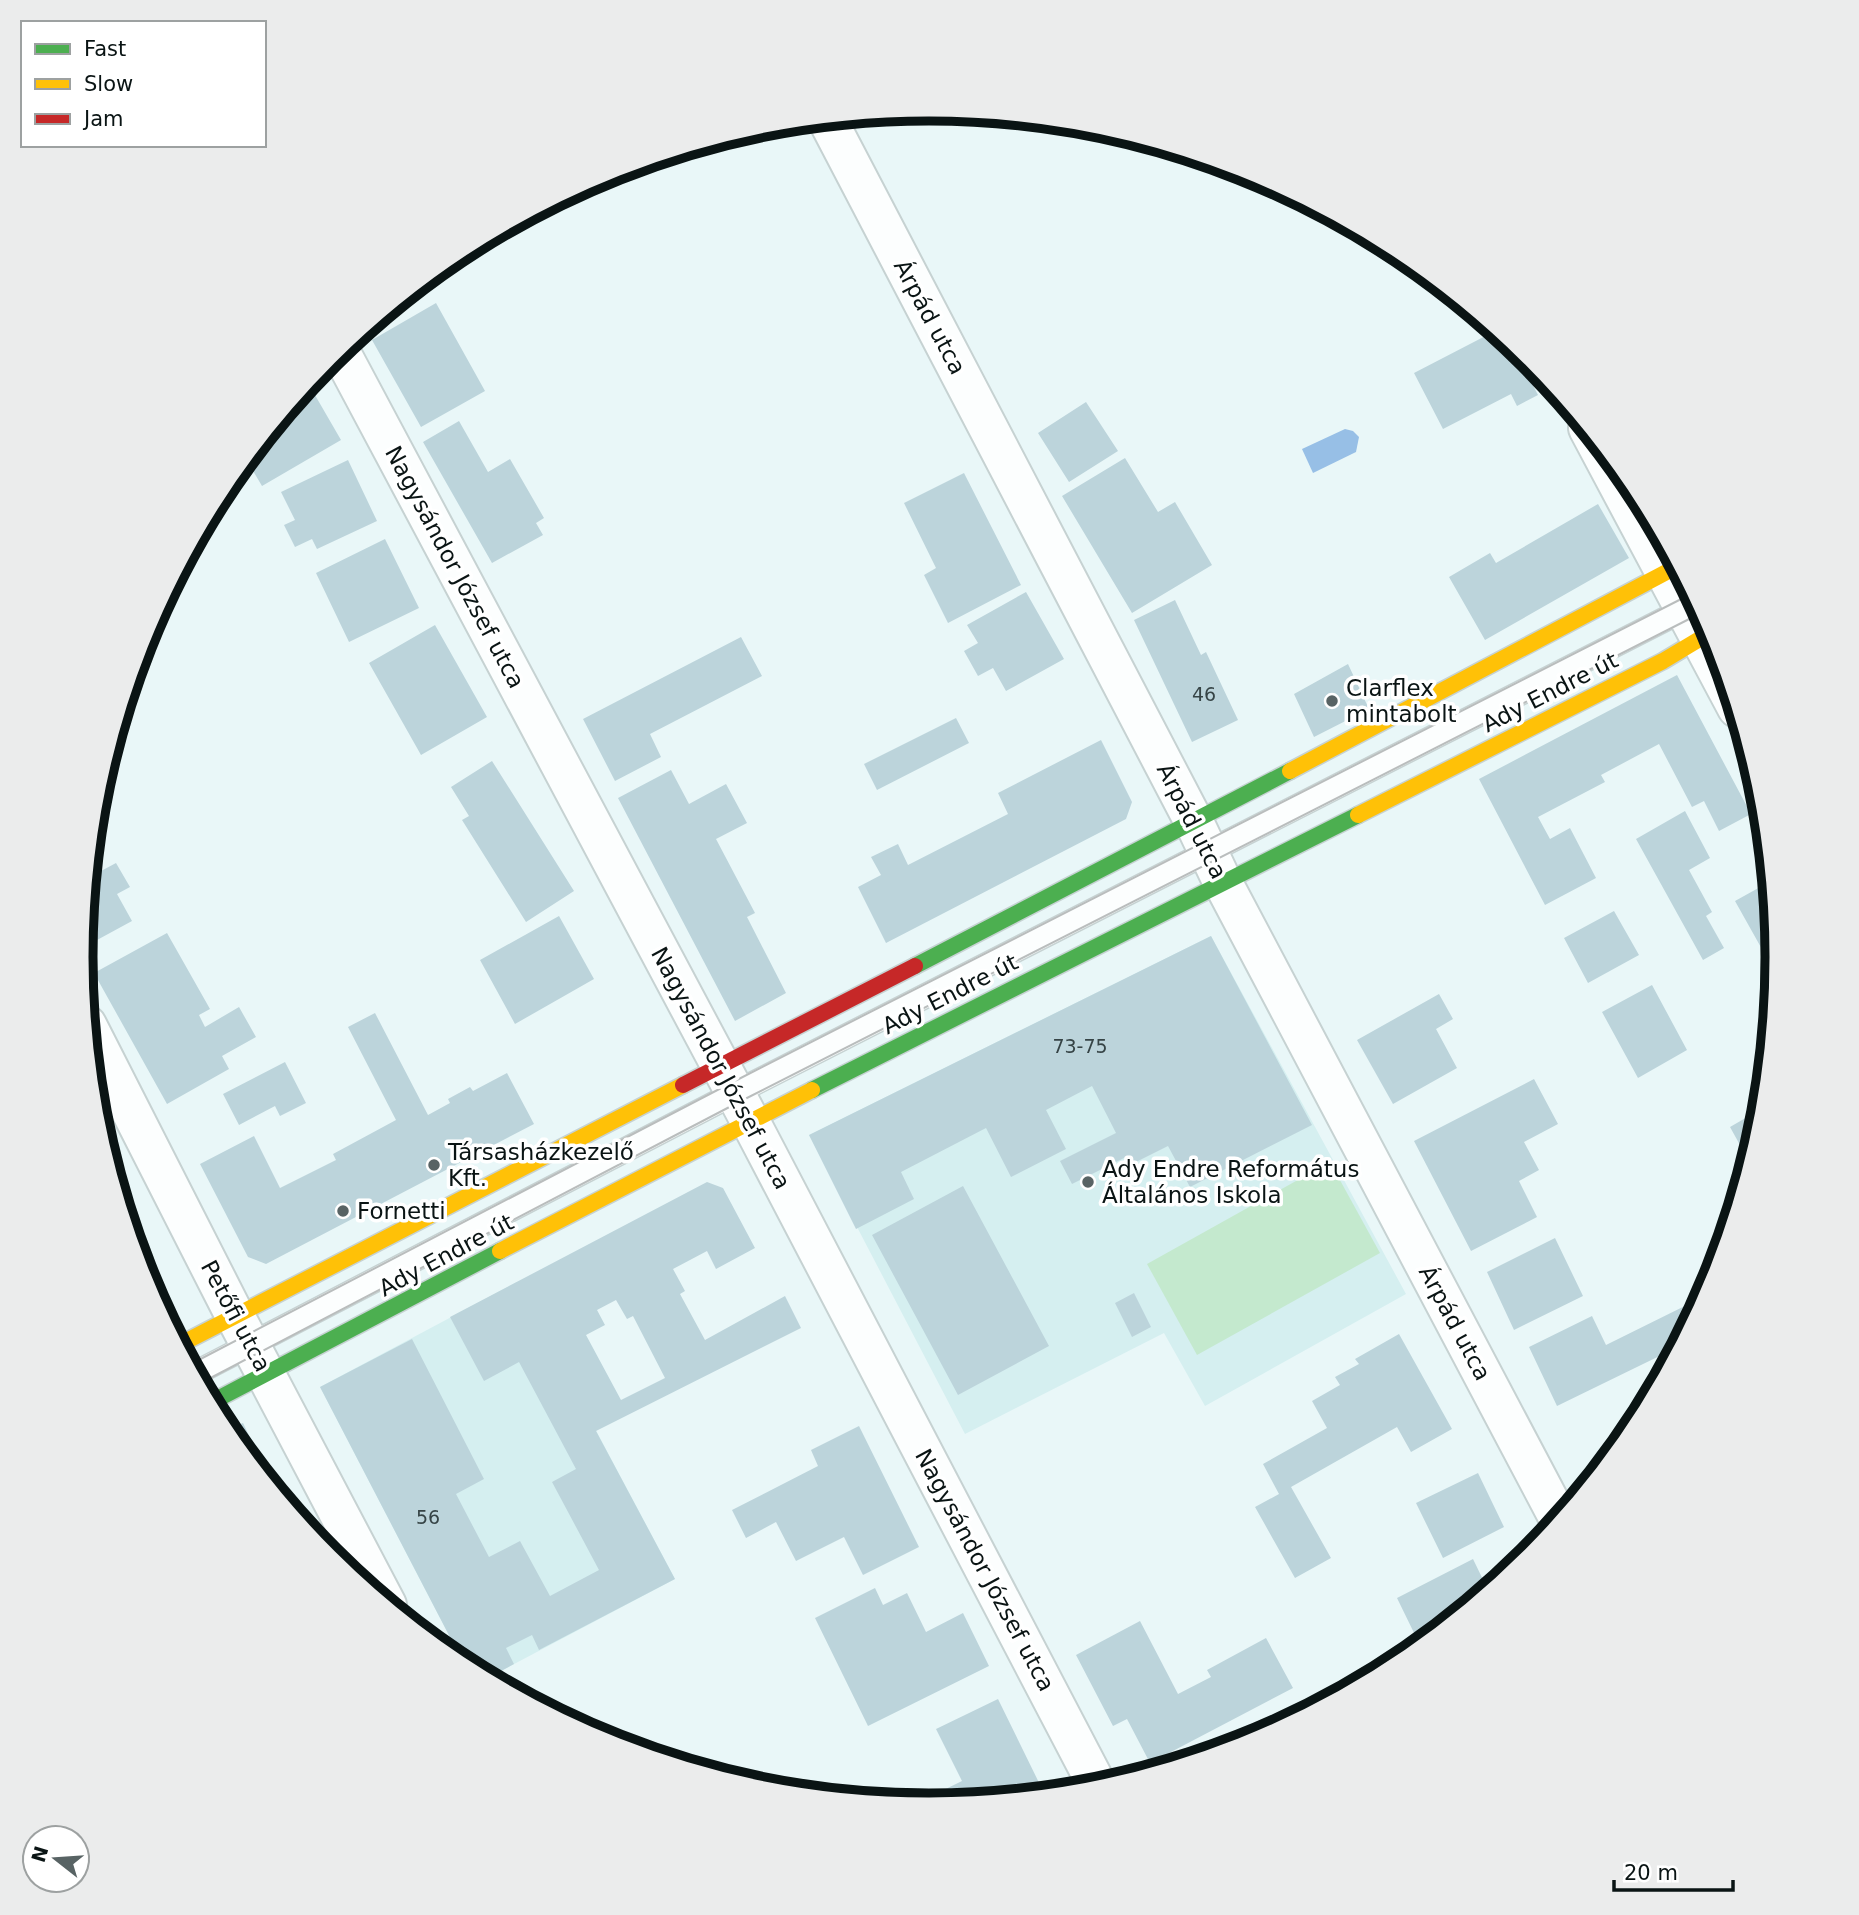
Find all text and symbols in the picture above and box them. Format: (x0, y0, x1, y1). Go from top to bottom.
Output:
legend (21, 21, 266, 147)
text: Fast (84, 37, 126, 61)
text: Slow (84, 72, 133, 96)
text: Jam (82, 107, 124, 131)
street label: Árpád utca (889, 255, 972, 379)
street label: Nagysándor József utca (380, 442, 530, 692)
street label: Ady Endre út (1478, 647, 1622, 737)
place label: Clarflex mintabolt (1346, 675, 1457, 727)
house number: 46 (1192, 683, 1216, 705)
marker: Clarflex mintabolt (1324, 693, 1340, 709)
street label: Árpád utca (1152, 758, 1233, 883)
street label: Nagysándor József utca (646, 943, 796, 1193)
street label: Ady Endre út (878, 949, 1022, 1039)
house number: 73-75 (1052, 1035, 1108, 1057)
place label: Társasházkezelő Kft. (447, 1139, 634, 1191)
place label: Ady Endre Református Általános Iskola (1102, 1156, 1359, 1208)
marker: Társasházkezelő Kft. (426, 1157, 442, 1173)
marker: Ady Endre Református Általános Iskola (1080, 1174, 1096, 1190)
place label: Fornetti (357, 1198, 446, 1224)
marker: Fornetti (335, 1203, 351, 1219)
street label: Ady Endre út (374, 1209, 518, 1301)
street label: Petőfi utca (196, 1256, 276, 1376)
street label: Árpád utca (1414, 1261, 1497, 1385)
street label: Nagysándor József utca (910, 1445, 1060, 1695)
house number: 56 (416, 1506, 440, 1528)
north arrow (21, 1824, 91, 1894)
text: N (27, 1843, 53, 1865)
scale bar (1614, 1848, 1733, 1892)
text: 20 m (1624, 1861, 1678, 1885)

